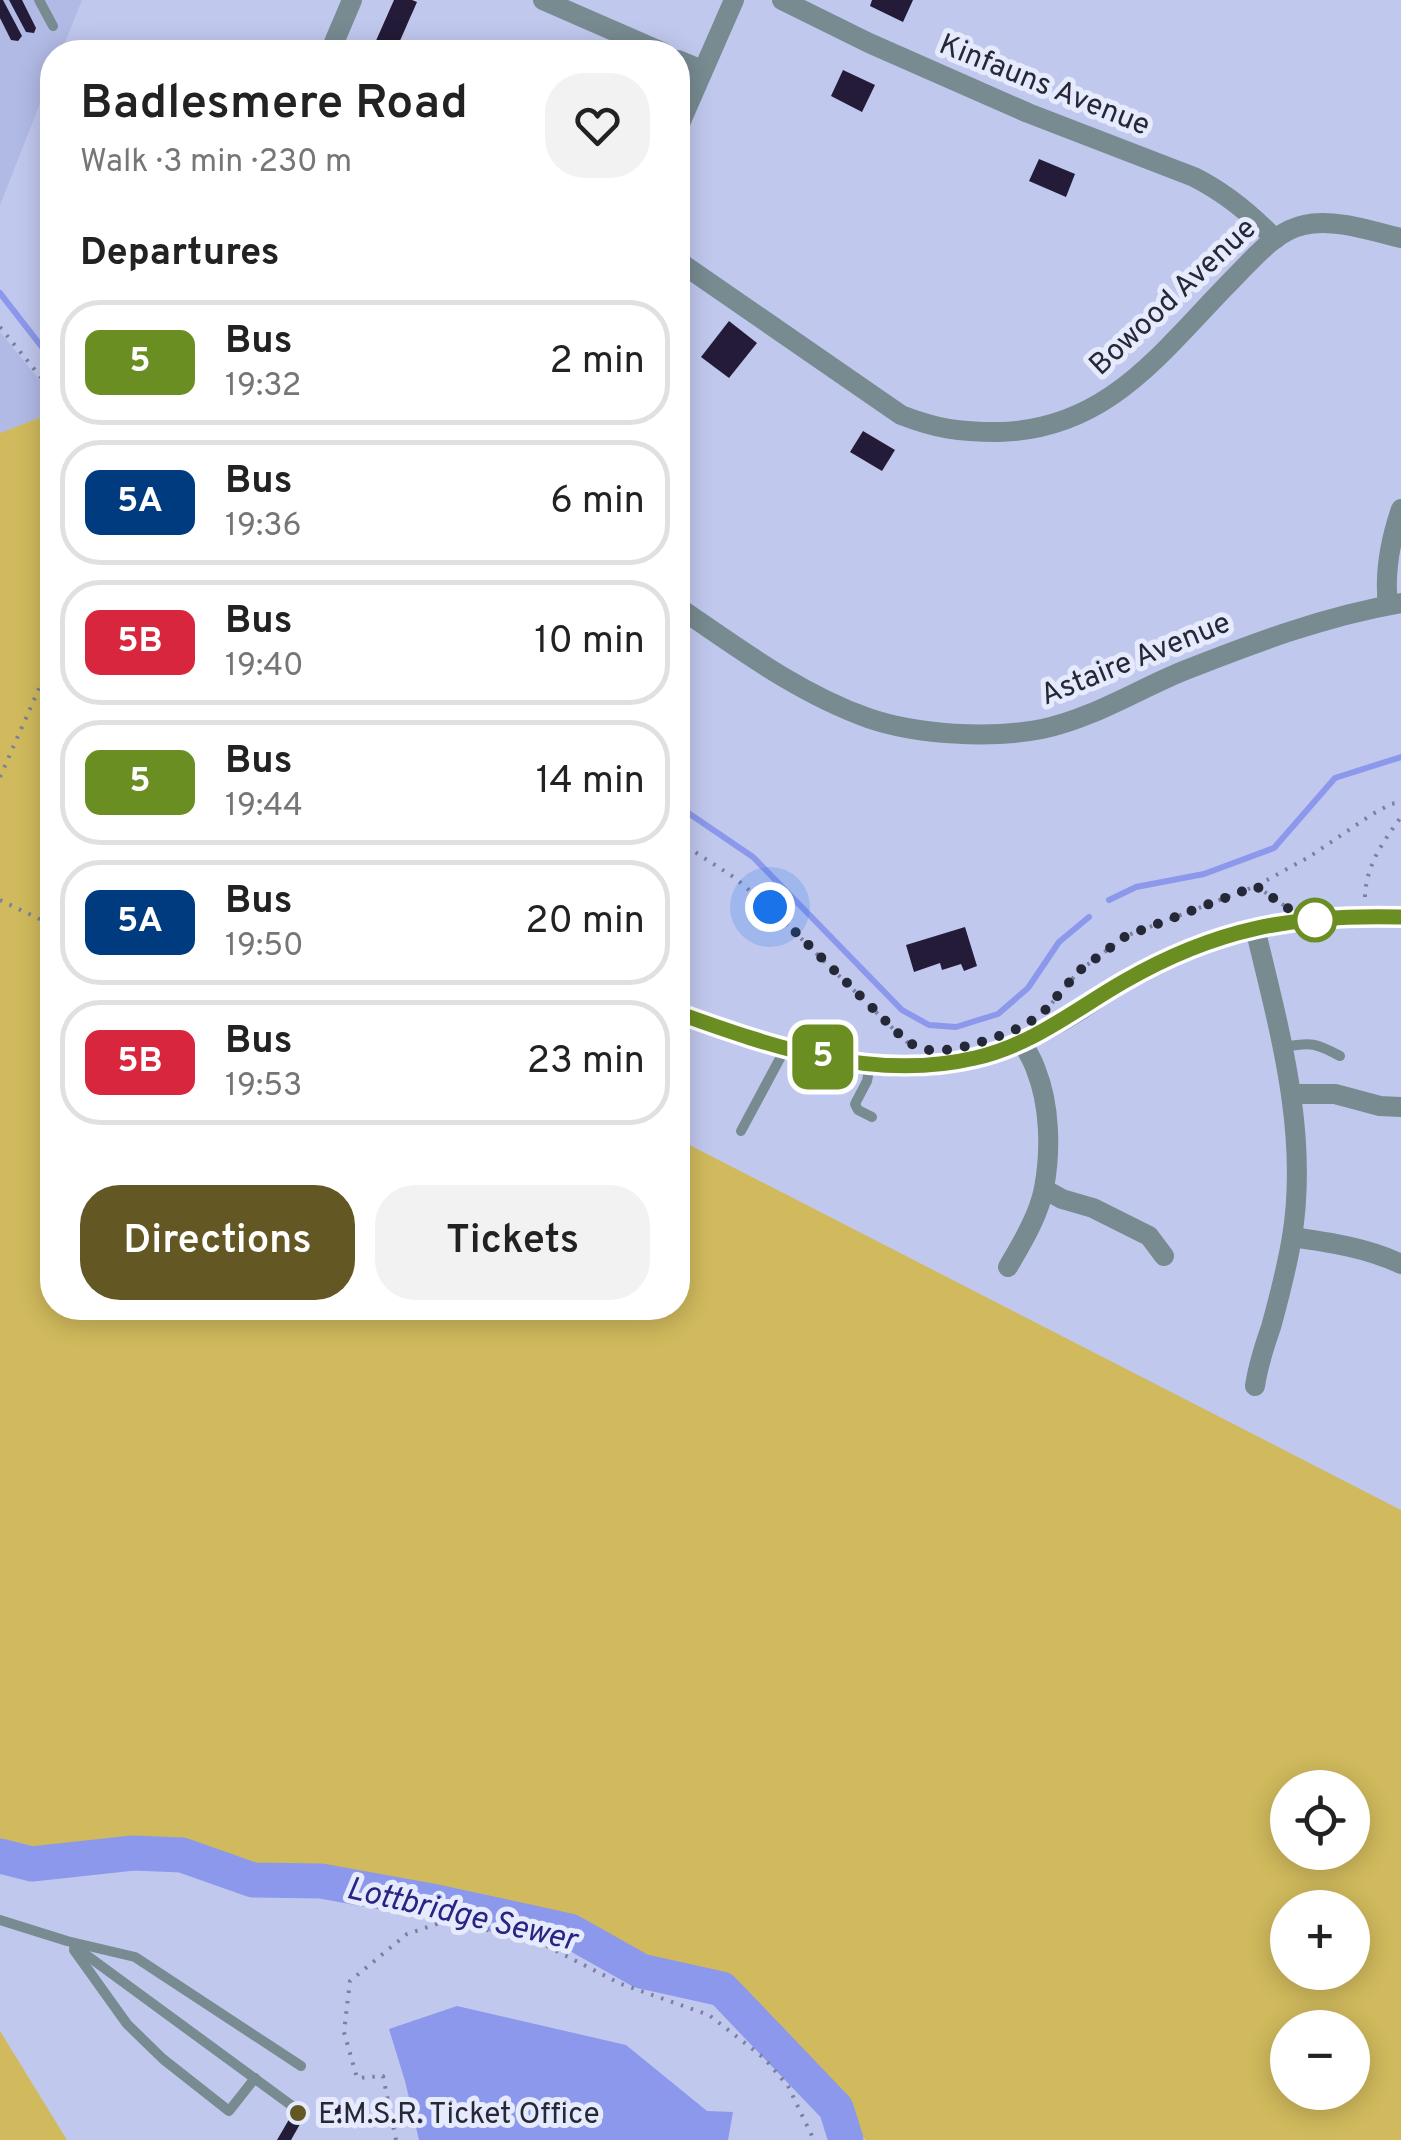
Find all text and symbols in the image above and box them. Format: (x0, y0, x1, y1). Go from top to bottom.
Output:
street label: Kinfauns Avenue (933, 27, 1155, 145)
button: heart (545, 73, 650, 178)
text: Badlesmere Road (80, 75, 468, 135)
text: Walk · 3 min · 230 m (80, 143, 352, 183)
street label: Bowood Avenue (1082, 211, 1265, 385)
text: Departures (80, 230, 280, 279)
text: Bus (225, 318, 292, 367)
text: 2 min (550, 338, 645, 387)
text: 5 (129, 340, 151, 384)
text: 19:32 (225, 367, 301, 407)
text: Bus (225, 458, 292, 507)
text: 6 min (550, 478, 645, 527)
text: 5A (117, 480, 163, 524)
text: 19:36 (225, 507, 302, 547)
text: Bus (225, 598, 292, 647)
street label: Astaire Avenue (1036, 605, 1236, 715)
text: 10 min (534, 618, 645, 667)
text: 5B (117, 620, 163, 664)
text: 19:40 (225, 647, 304, 687)
text: Bus (225, 738, 292, 787)
text: 14 min (536, 758, 645, 807)
text: 5 (129, 760, 151, 804)
text: 19:44 (225, 787, 303, 827)
text: Bus (225, 878, 292, 927)
your location (745, 882, 795, 932)
text: 20 min (525, 898, 645, 947)
unlabelled marker (1294, 899, 1336, 941)
text: 5A (117, 900, 163, 944)
text: 19:50 (225, 927, 304, 967)
text: Bus (225, 1018, 292, 1067)
line badge: 5 (790, 1024, 856, 1090)
text: 5 (812, 1035, 834, 1079)
text: 23 min (527, 1038, 645, 1087)
text: 5B (117, 1040, 163, 1084)
text: 19:53 (225, 1067, 302, 1107)
button: Directions (80, 1185, 355, 1300)
button: Tickets (375, 1185, 650, 1300)
map controls (1270, 1770, 1370, 2110)
button: locate (1270, 1770, 1370, 1870)
water label: Lottbridge Sewer (342, 1870, 583, 1962)
button: + (1270, 1890, 1370, 1990)
button: − (1270, 2010, 1370, 2110)
place label: E.M.S.R. Ticket Office (318, 2097, 600, 2134)
marker: E.M.S.R. Ticket Office (287, 2102, 309, 2124)

